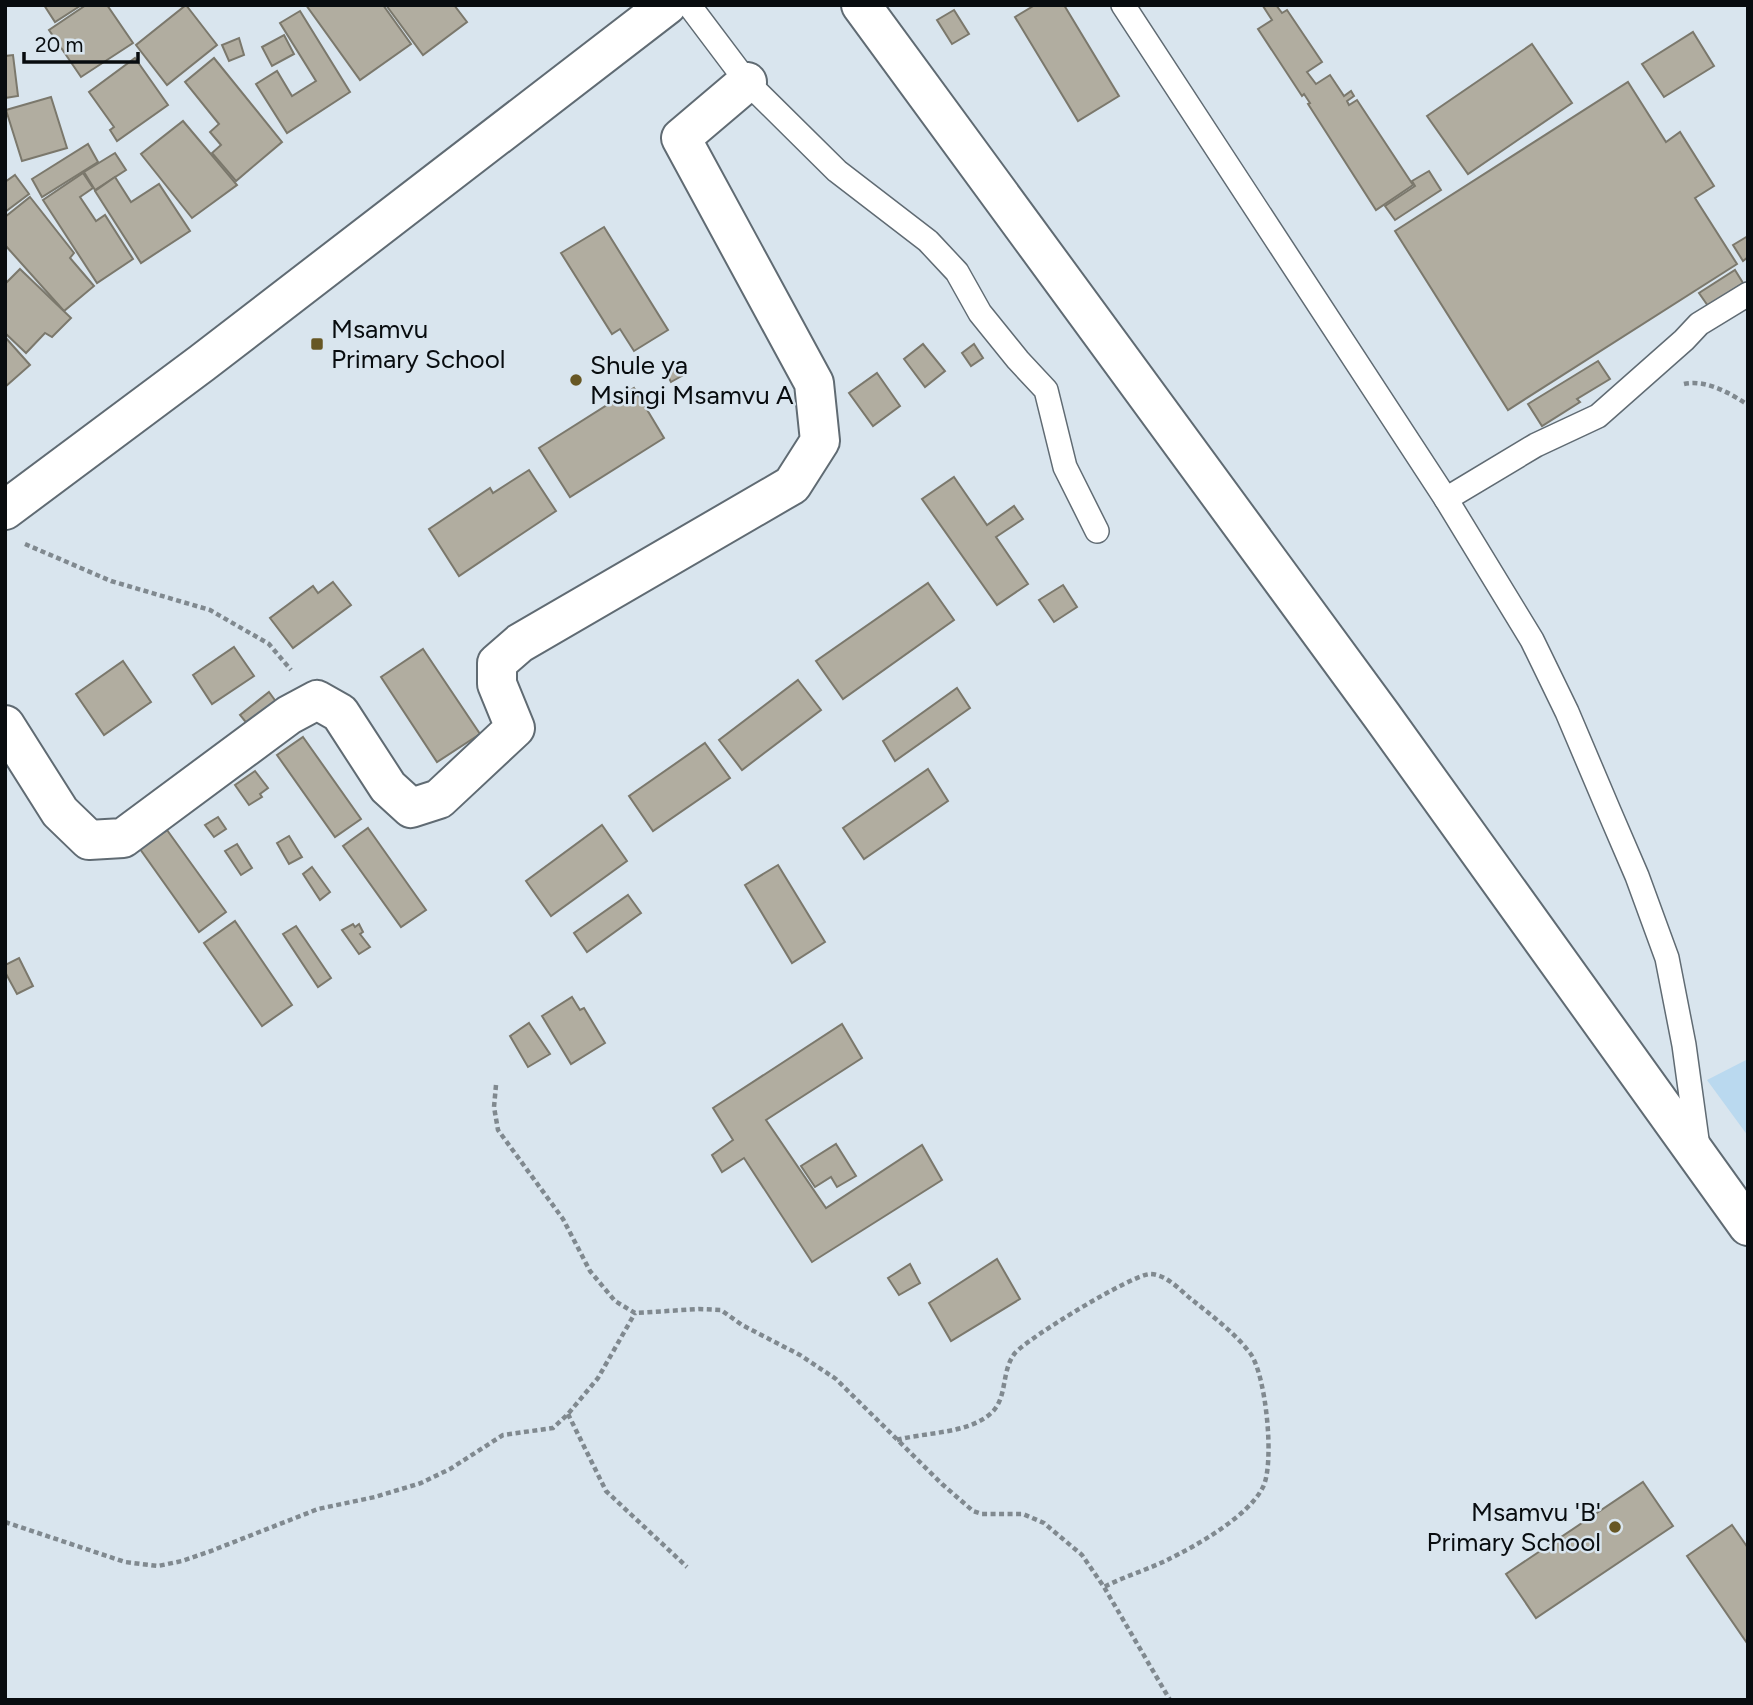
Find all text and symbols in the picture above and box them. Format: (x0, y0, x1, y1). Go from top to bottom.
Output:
scale bar (24, 21, 138, 65)
text: 20 m (35, 32, 83, 57)
place label: Msamvu Primary School (331, 313, 505, 375)
marker: Msamvu Primary School (309, 336, 325, 352)
place label: Shule ya Msingi Msamvu A (590, 349, 794, 411)
marker: Shule ya Msingi Msamvu A (568, 372, 584, 388)
place label: Msamvu 'B' Primary School (1427, 1496, 1601, 1558)
marker: Msamvu 'B' Primary School (1607, 1519, 1623, 1535)

